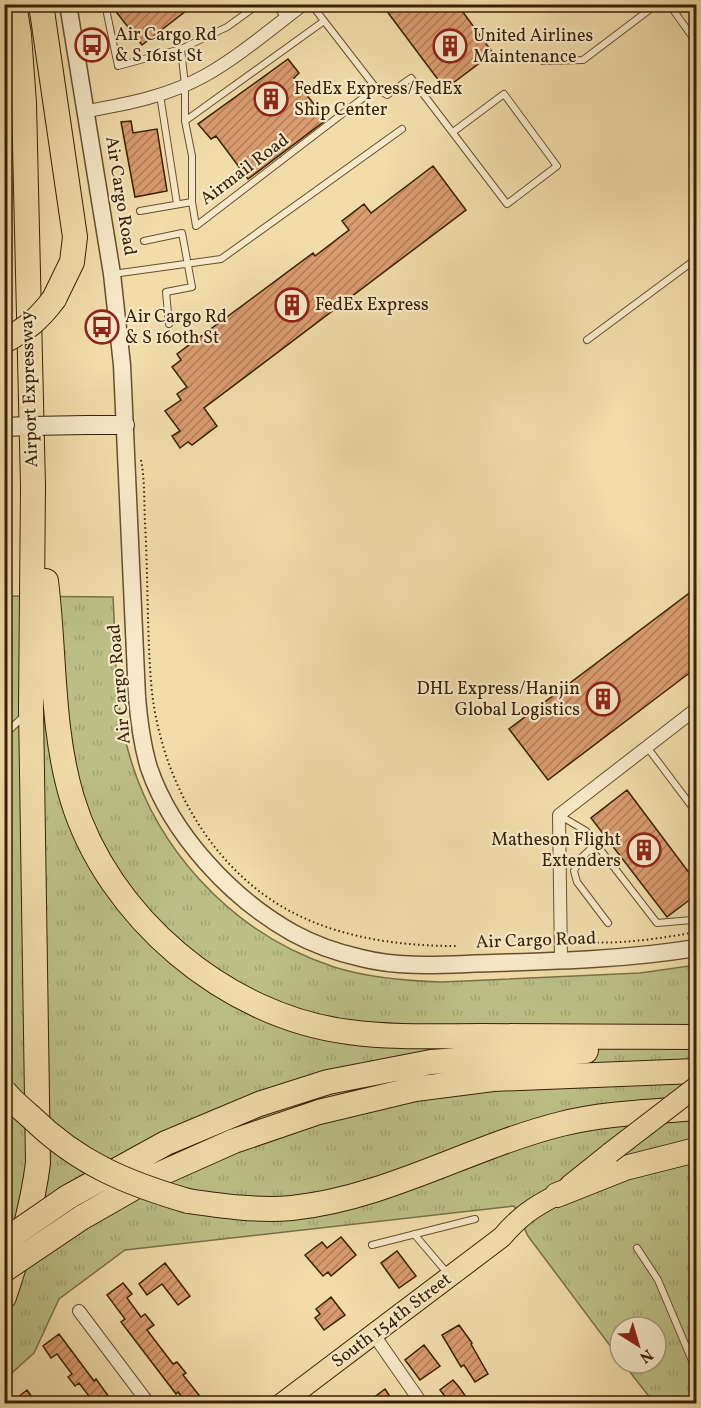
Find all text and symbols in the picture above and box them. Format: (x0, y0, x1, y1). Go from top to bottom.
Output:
place label: Air Cargo Rd & S 161st St (115, 23, 217, 69)
place label: United Airlines Maintenance (473, 24, 593, 70)
bus stop icon: Air Cargo Rd & S 161st St (74, 27, 110, 63)
building icon: United Airlines Maintenance (432, 28, 468, 64)
place label: FedEx Express/FedEx Ship Center (294, 77, 462, 123)
building icon: FedEx Express/FedEx Ship Center (253, 81, 289, 117)
street label: Airmail Road (195, 128, 295, 212)
street label: Air Cargo Road (98, 135, 142, 257)
building icon: FedEx Express (274, 287, 310, 323)
place label: FedEx Express (315, 293, 429, 318)
place label: Air Cargo Rd & S 160th St (125, 305, 227, 351)
bus stop icon: Air Cargo Rd & S 160th St (84, 309, 120, 345)
street label: Airport Expressway (15, 310, 45, 468)
street label: Air Cargo Road (102, 623, 138, 745)
place label: DHL Express/Hanjin Global Logistics (417, 677, 580, 723)
building icon: DHL Express/Hanjin Global Logistics (585, 681, 621, 717)
place label: Matheson Flight Extenders (491, 828, 621, 874)
building icon: Matheson Flight Extenders (626, 832, 662, 868)
street label: Air Cargo Road (475, 926, 597, 956)
street label: South 154th Street (327, 1268, 457, 1374)
north arrow (608, 1315, 668, 1375)
text: N (634, 1343, 657, 1368)

